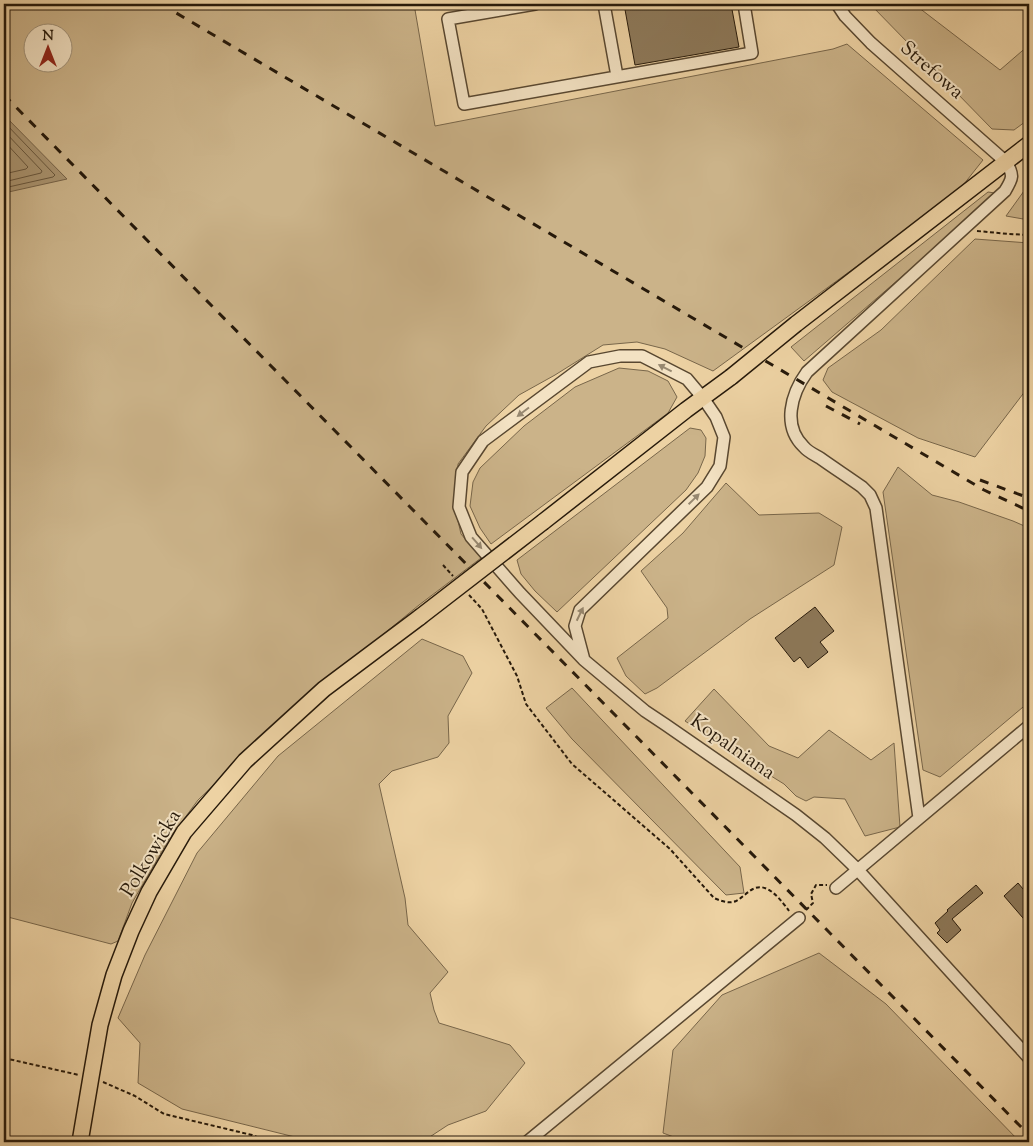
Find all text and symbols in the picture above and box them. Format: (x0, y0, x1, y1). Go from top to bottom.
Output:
north arrow (22, 22, 72, 72)
text: N (42, 27, 54, 47)
street label: Strefowa (893, 35, 969, 107)
one-way arrow (658, 364, 672, 372)
one-way arrow (516, 407, 530, 417)
one-way arrow (688, 493, 700, 505)
one-way arrow (471, 537, 483, 549)
one-way arrow (576, 606, 584, 621)
street label: Kopalniana (684, 708, 780, 788)
street label: Polkowicka (114, 805, 190, 903)

